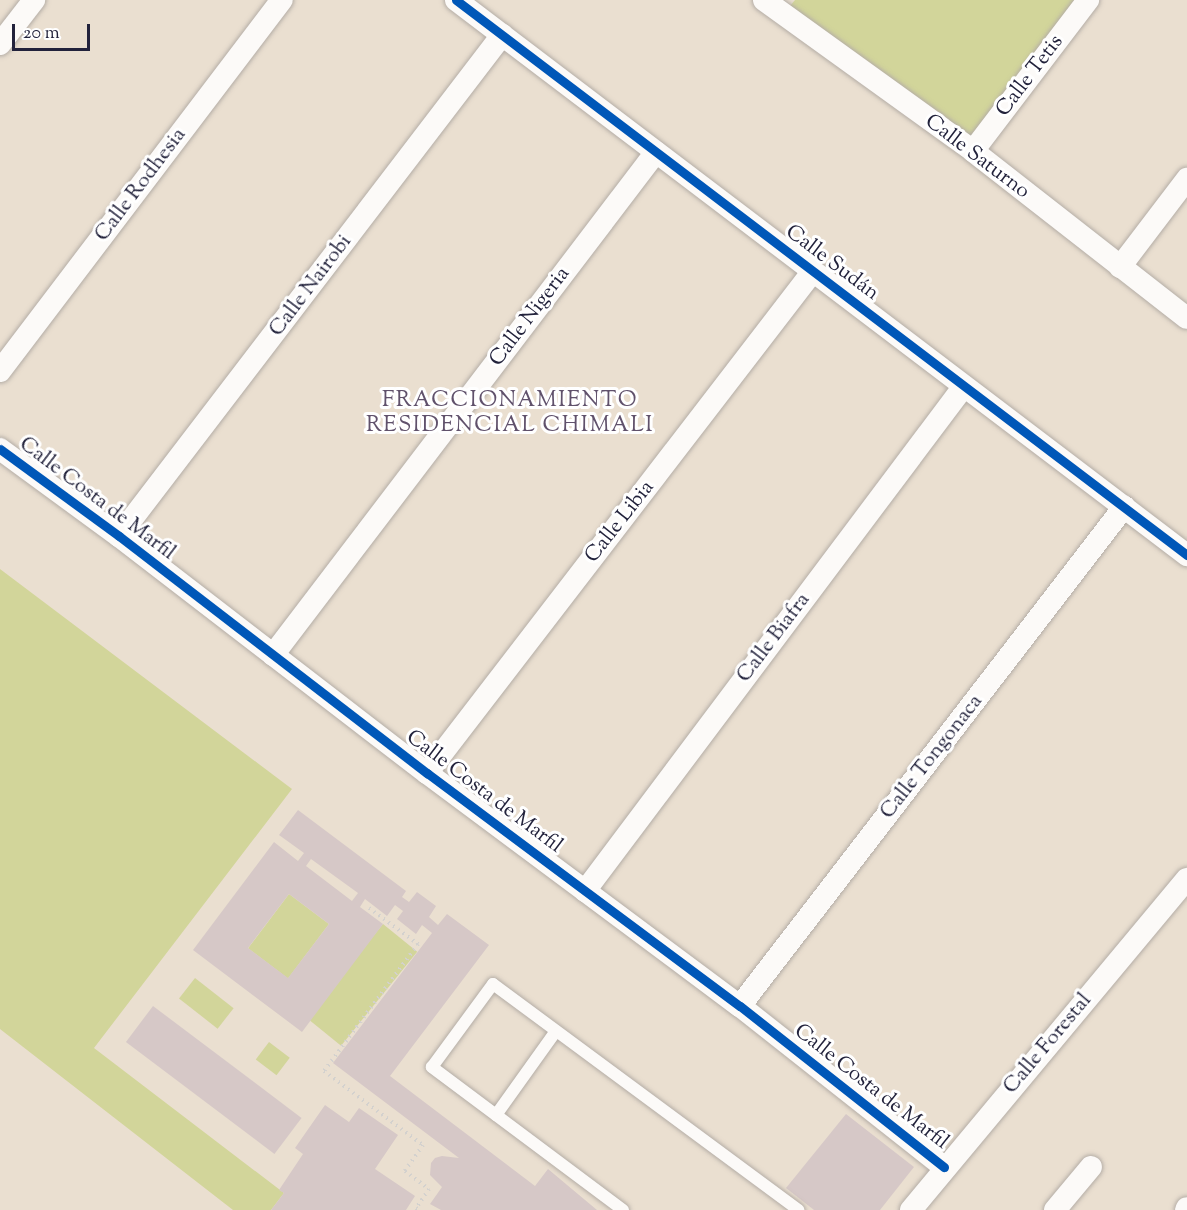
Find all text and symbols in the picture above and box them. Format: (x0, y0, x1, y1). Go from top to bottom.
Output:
scale bar (15, 12, 93, 50)
text: 20 m (23, 21, 60, 47)
street label: Calle Tetis (991, 30, 1069, 122)
street label: Calle Saturno (920, 109, 1034, 205)
street label: Calle Rodhesia (90, 123, 192, 247)
street label: Calle Sudán (780, 220, 884, 306)
street label: Calle Nairobi (265, 230, 357, 342)
street label: Calle Nigeria (484, 262, 576, 372)
district label: FRACCIONAMIENTO RESIDENCIAL CHIMALI (366, 388, 654, 440)
street label: Calle Costa de Marfil (14, 432, 180, 566)
street label: Calle Libia (580, 476, 660, 568)
street label: Calle Biafra (732, 588, 816, 688)
street label: Calle Tongonaca (876, 690, 988, 824)
street label: Calle Costa de Marfil (401, 725, 567, 859)
street label: Calle Forestal (999, 989, 1097, 1099)
street label: Calle Costa de Marfil (789, 1019, 953, 1155)

